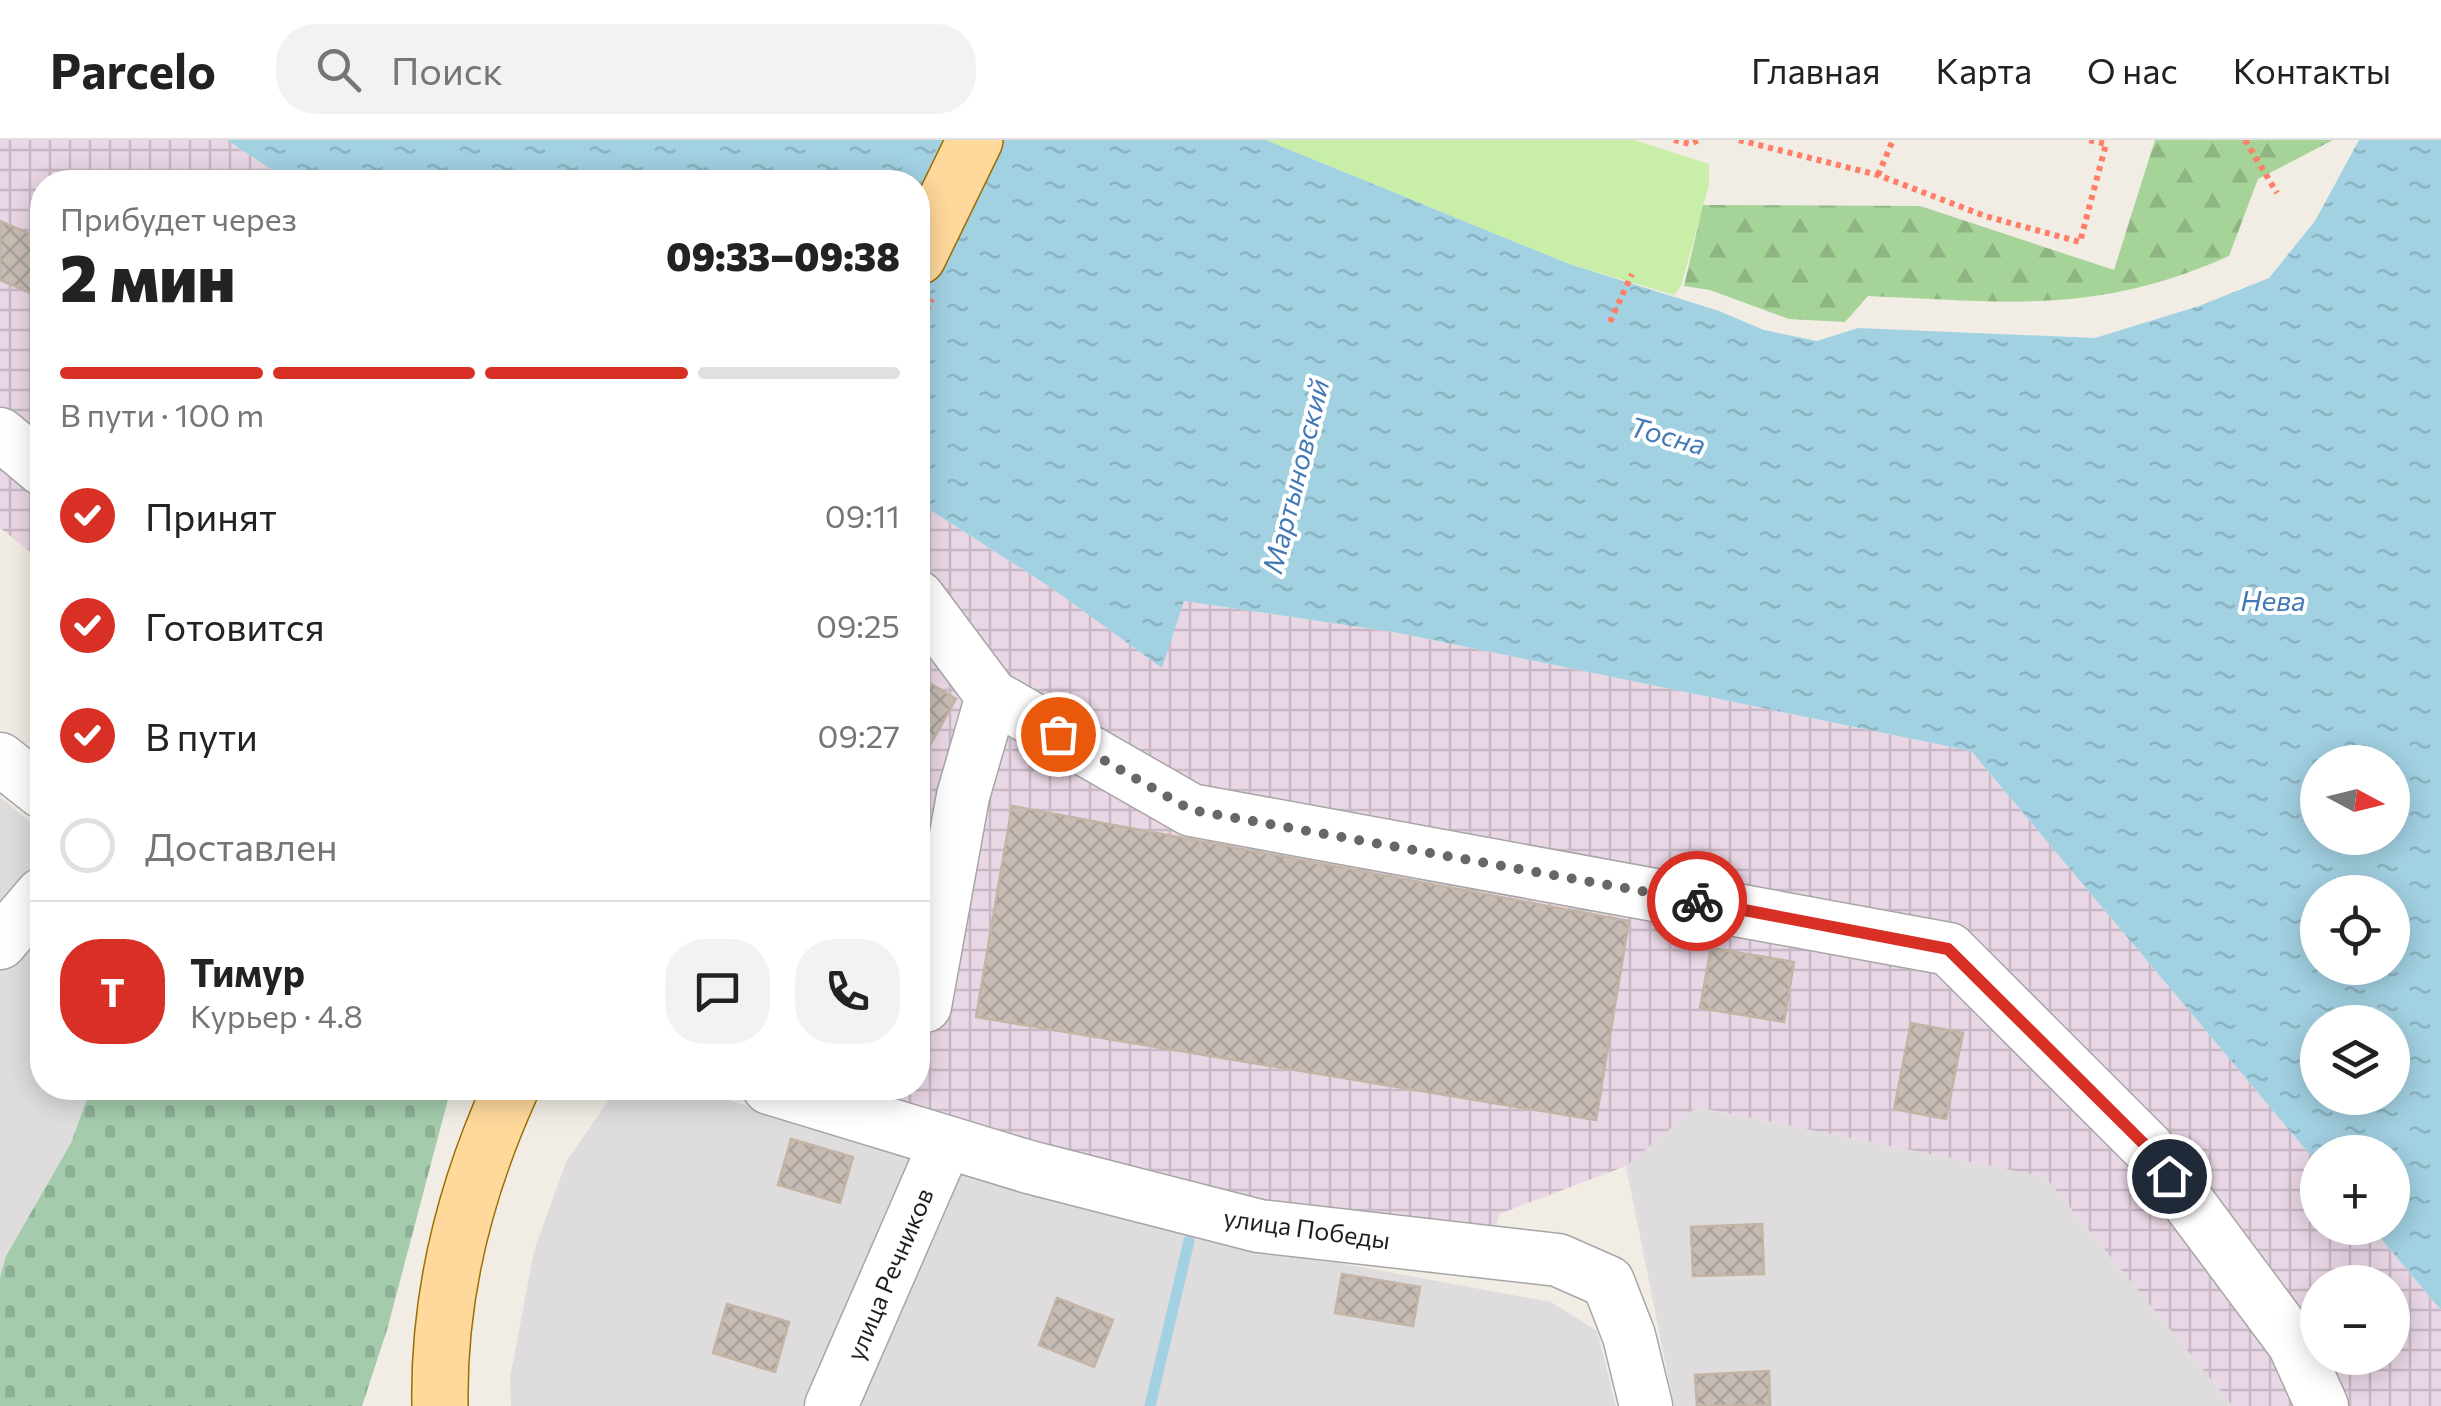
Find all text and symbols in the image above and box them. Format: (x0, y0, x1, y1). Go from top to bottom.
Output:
search box (276, 24, 976, 114)
text: Parcelo (50, 40, 216, 99)
icon: search (311, 42, 366, 97)
text: Поиск (391, 46, 503, 93)
text: Главная (1751, 48, 1881, 91)
text: Карта (1936, 48, 2032, 91)
text: О нас (2087, 48, 2178, 91)
text: Контакты (2233, 48, 2391, 91)
text: Прибудет через (60, 198, 297, 238)
text: 09:33–09:38 (666, 232, 900, 279)
text: 2 мин (60, 236, 235, 315)
water label: Мартыновский (1254, 375, 1336, 577)
text: В пути · 100 m (60, 394, 264, 434)
water label: Тосна (1626, 409, 1710, 461)
icon: check (60, 488, 115, 543)
text: Принят (145, 492, 277, 539)
text: 09:11 (825, 495, 900, 535)
water label: Нева (2240, 583, 2306, 617)
icon: check (60, 598, 115, 653)
text: Готовится (145, 602, 325, 649)
text: 09:25 (816, 605, 900, 645)
pin (1016, 692, 1101, 777)
icon: bag (1031, 707, 1086, 762)
icon: check (60, 708, 115, 763)
text: В пути (145, 712, 258, 759)
text: 09:27 (818, 715, 900, 755)
north arrow (2300, 745, 2410, 855)
map controls (2300, 745, 2410, 1375)
text: Доставлен (145, 822, 338, 869)
courier (1647, 851, 1747, 951)
icon: bike (1670, 874, 1725, 929)
button: locate (2300, 875, 2410, 985)
button: chat (665, 939, 770, 1044)
button: phone (795, 939, 900, 1044)
text: Тимур (190, 948, 305, 995)
text: Т (100, 968, 125, 1015)
text: Курьер · 4.8 (190, 995, 363, 1035)
button: layers (2300, 1005, 2410, 1115)
pin (2127, 1134, 2212, 1219)
button: + (2300, 1135, 2410, 1245)
icon: home (2142, 1149, 2197, 1204)
street label: улица Речников (839, 1183, 939, 1365)
street label: улица Победы (1222, 1201, 1392, 1255)
button: − (2300, 1265, 2410, 1375)

